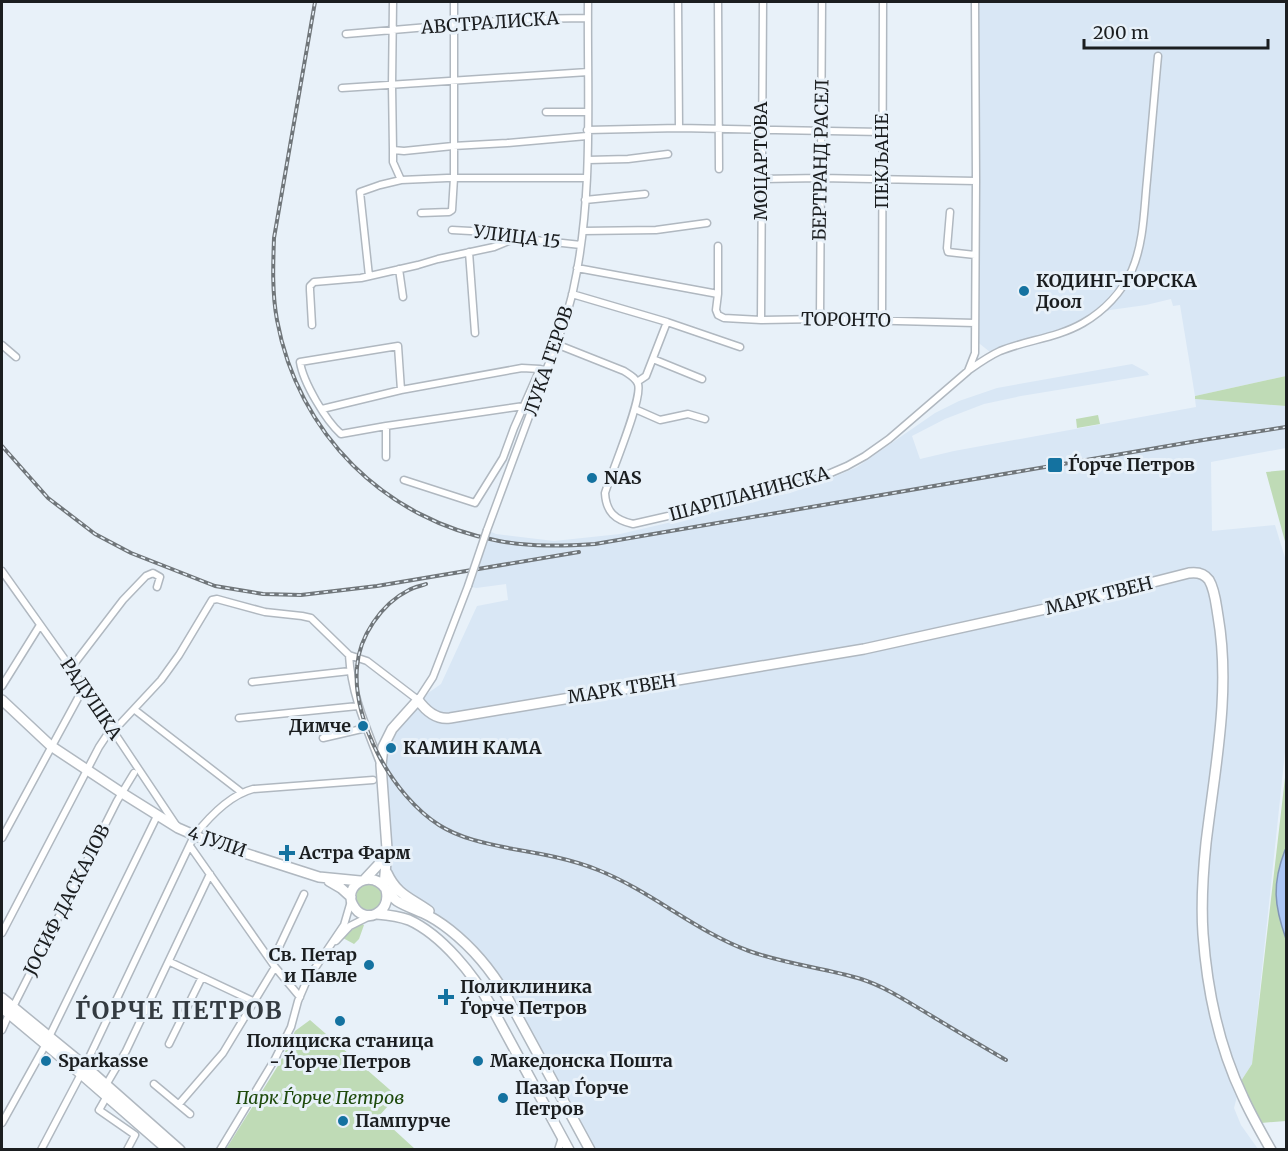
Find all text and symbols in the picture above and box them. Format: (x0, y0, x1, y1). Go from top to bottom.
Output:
street label: АВСТРАЛИСКА (419, 6, 560, 39)
scale bar (1084, 12, 1268, 50)
text: 200 m (1093, 21, 1149, 44)
street label: БЕРТРАНД РАСЕЛ (808, 79, 833, 241)
street label: МОЦАРТОВА (749, 101, 772, 221)
street label: ПЕКЉАНЕ (870, 113, 893, 209)
street label: УЛИЦА 15 (471, 220, 562, 253)
place label: КОДИНГ-ГОРСКА Доол (1036, 269, 1197, 313)
marker: КОДИНГ-ГОРСКА Доол (1017, 284, 1031, 298)
street label: ЛУКА ГЕРОВ (519, 303, 578, 419)
street label: ТОРОНТО (801, 307, 891, 332)
place label: Ѓорче Петров (1068, 453, 1195, 476)
marker: Ѓорче Петров (1046, 456, 1064, 474)
street label: ШАРПЛАНИНСКА (666, 461, 832, 526)
place label: NAS (604, 466, 642, 489)
marker: NAS (585, 471, 599, 485)
street label: МАРК ТВЕН (1043, 571, 1155, 620)
street label: РАДУШКА (56, 653, 127, 744)
street label: МАРК ТВЕН (566, 669, 678, 708)
place label: Димче (289, 714, 351, 737)
marker: Димче (356, 719, 370, 733)
place label: КАМИН КАМА (403, 736, 542, 759)
marker: КАМИН КАМА (384, 741, 398, 755)
street label: ЈОСИФ ДАСКАЛОВ (18, 820, 115, 980)
street label: 4 ЈУЛИ (185, 821, 250, 862)
place label: Астра Фарм (298, 841, 411, 864)
marker: Астра Фарм (280, 846, 294, 860)
place label: Св. Петар и Павле (269, 943, 357, 987)
marker: Св. Петар и Павле (362, 958, 376, 972)
place label: Поликлиника Ѓорче Петров (460, 975, 592, 1019)
marker: Поликлиника Ѓорче Петров (437, 988, 455, 1006)
district label: ЃОРЧЕ ПЕТРОВ (75, 994, 283, 1026)
marker: Полициска станица - Ѓорче Петров (333, 1014, 347, 1028)
place label: Полициска станица - Ѓорче Петров (246, 1029, 434, 1073)
place label: Sparkasse (58, 1049, 148, 1072)
place label: Македонска Пошта (490, 1049, 673, 1072)
marker: Sparkasse (39, 1054, 53, 1068)
marker: Македонска Пошта (471, 1054, 485, 1068)
place label: Пазар Ѓорче Петров (515, 1076, 629, 1120)
park label: Парк Ѓорче Петров (236, 1086, 404, 1109)
marker: Пазар Ѓорче Петров (496, 1091, 510, 1105)
place label: Пампурче (355, 1109, 451, 1132)
marker: Пампурче (336, 1114, 350, 1128)

